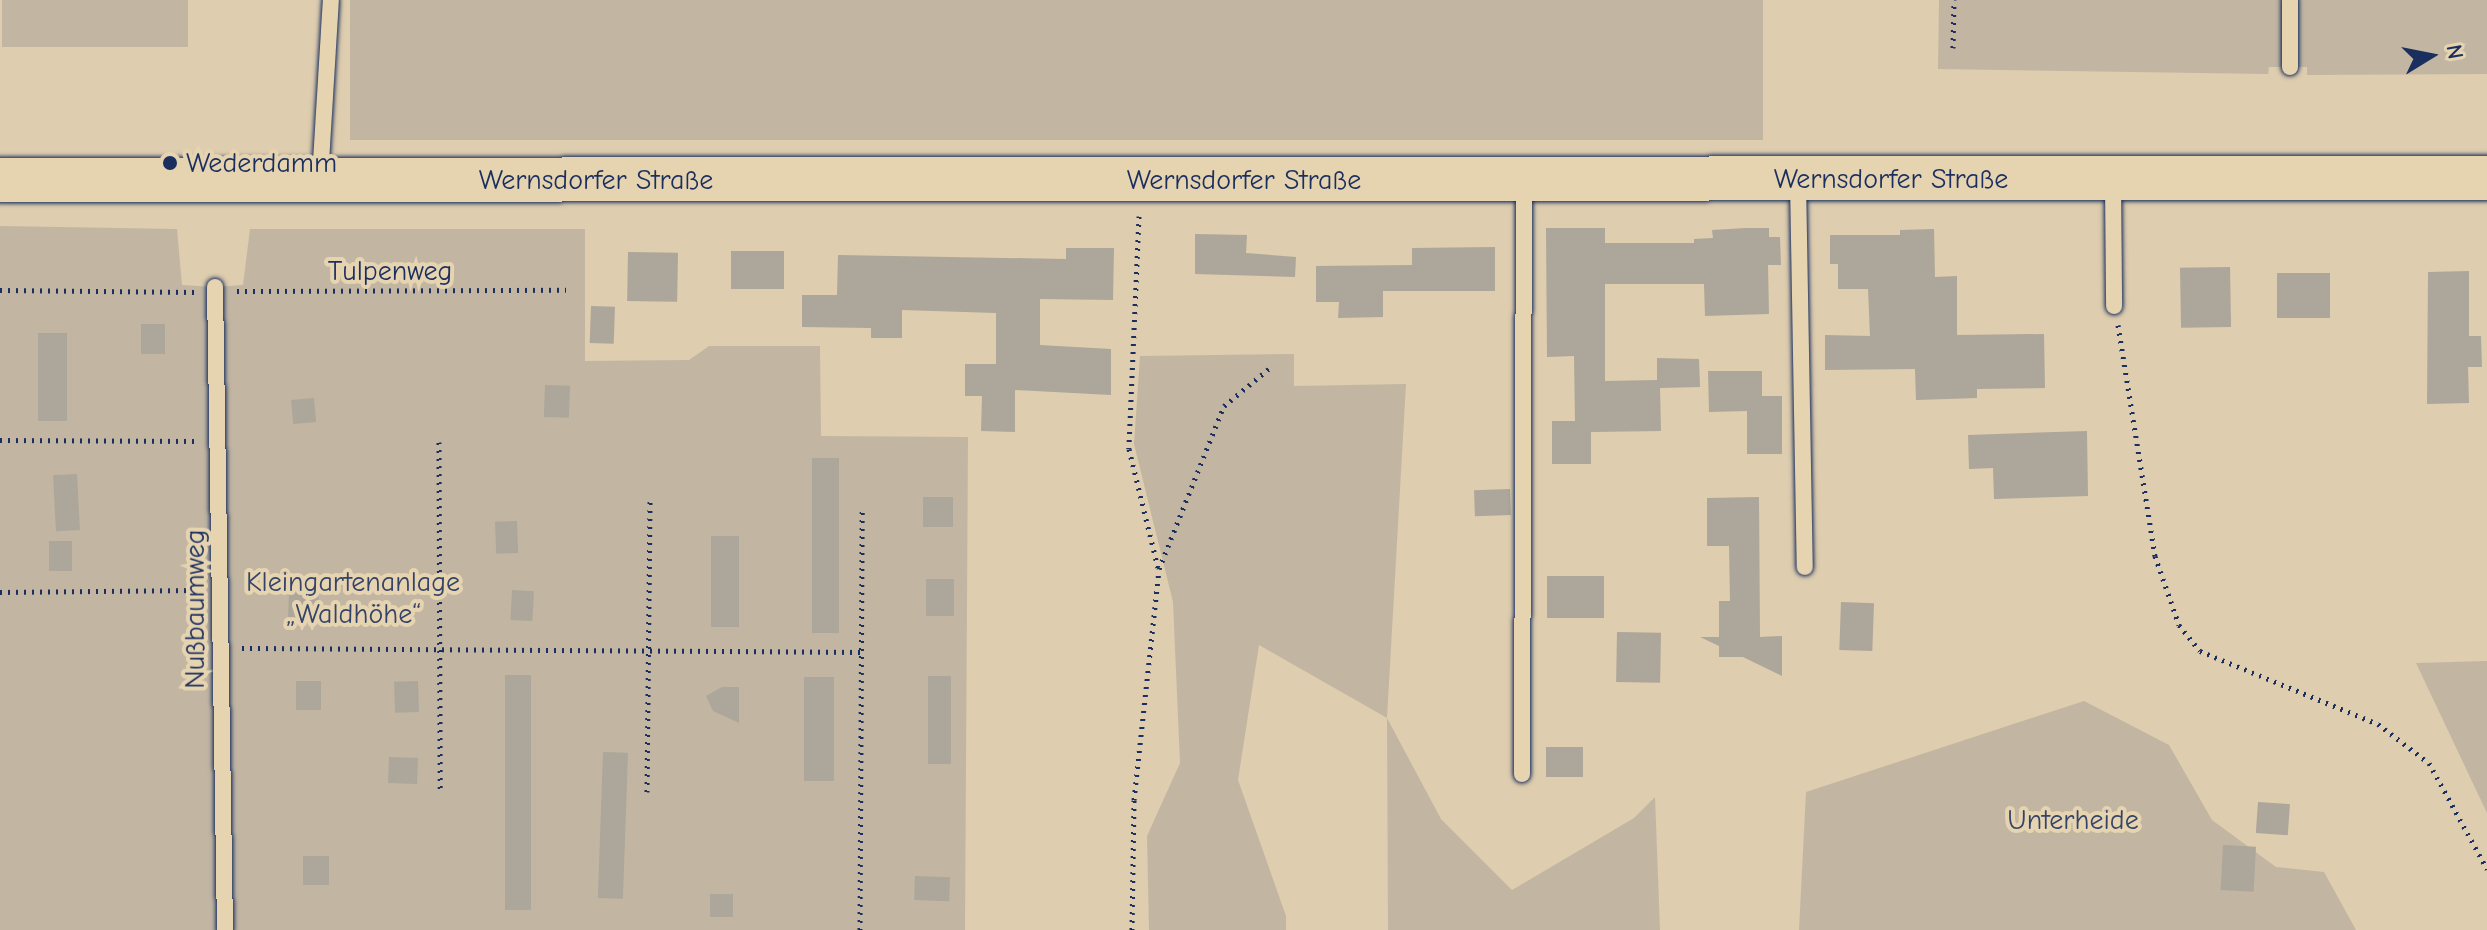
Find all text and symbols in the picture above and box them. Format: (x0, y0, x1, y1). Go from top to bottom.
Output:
north arrow (2391, 16, 2471, 96)
text: N (2441, 42, 2469, 61)
place label: Wederdamm (186, 146, 337, 180)
marker: Wederdamm (161, 154, 179, 172)
street label: Wernsdorfer Straße (1774, 162, 2008, 196)
street label: Wernsdorfer Straße (479, 163, 713, 197)
street label: Wernsdorfer Straße (1127, 163, 1361, 197)
street label: Tulpenweg (328, 254, 452, 288)
street label: Nußbaumweg (178, 529, 212, 689)
park label: Kleingartenanlage „Waldhöhe“ (246, 565, 460, 631)
park label: Unterheide (2007, 803, 2139, 837)

